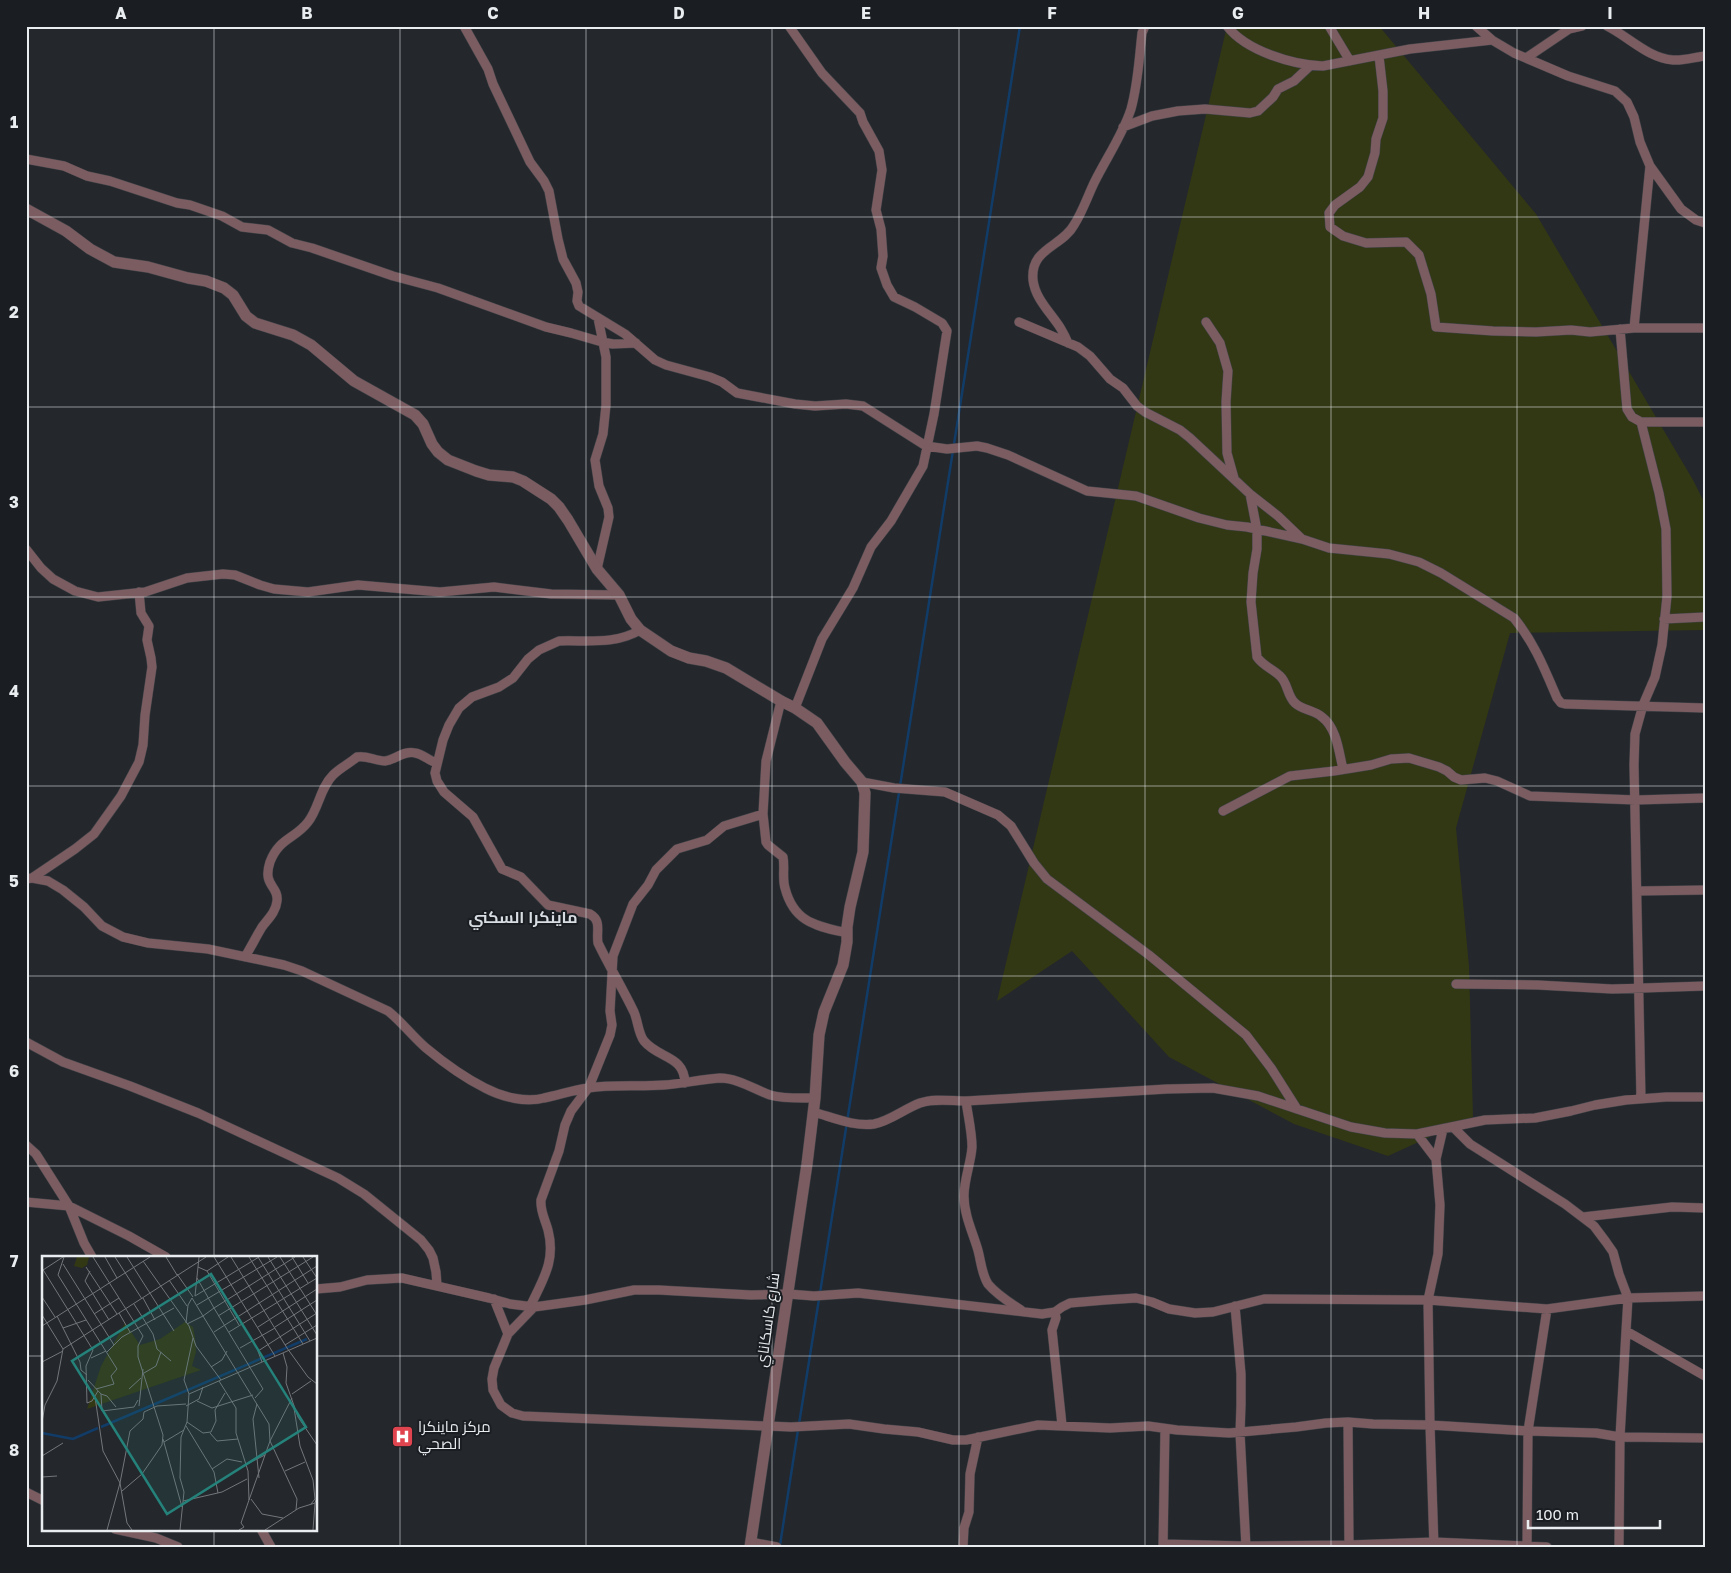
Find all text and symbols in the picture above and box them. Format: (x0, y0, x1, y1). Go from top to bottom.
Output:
text: A (115, 3, 127, 23)
text: B (301, 3, 313, 23)
text: C (487, 3, 499, 23)
text: D (673, 3, 685, 23)
text: E (861, 3, 871, 23)
text: F (1047, 3, 1057, 23)
text: G (1232, 3, 1244, 23)
text: H (1418, 3, 1430, 23)
text: I (1607, 3, 1613, 23)
text: 1 (10, 112, 18, 132)
text: 2 (9, 302, 19, 322)
text: 3 (9, 492, 19, 512)
text: 4 (9, 681, 19, 701)
text: 5 (9, 871, 19, 891)
district label: ماينكرا السكني (468, 907, 578, 930)
text: 6 (9, 1061, 19, 1081)
text: 7 (10, 1251, 19, 1271)
inset map (42, 1256, 318, 1530)
street label: شارع كاسكاناي (751, 1271, 787, 1369)
place label: مركز ماينكرا الصحي (418, 1417, 491, 1456)
hospital icon: مركز ماينكرا الصحي (390, 1424, 414, 1448)
text: 8 (9, 1440, 19, 1460)
scale bar (1528, 1498, 1661, 1530)
text: 100 m (1536, 1505, 1579, 1523)

